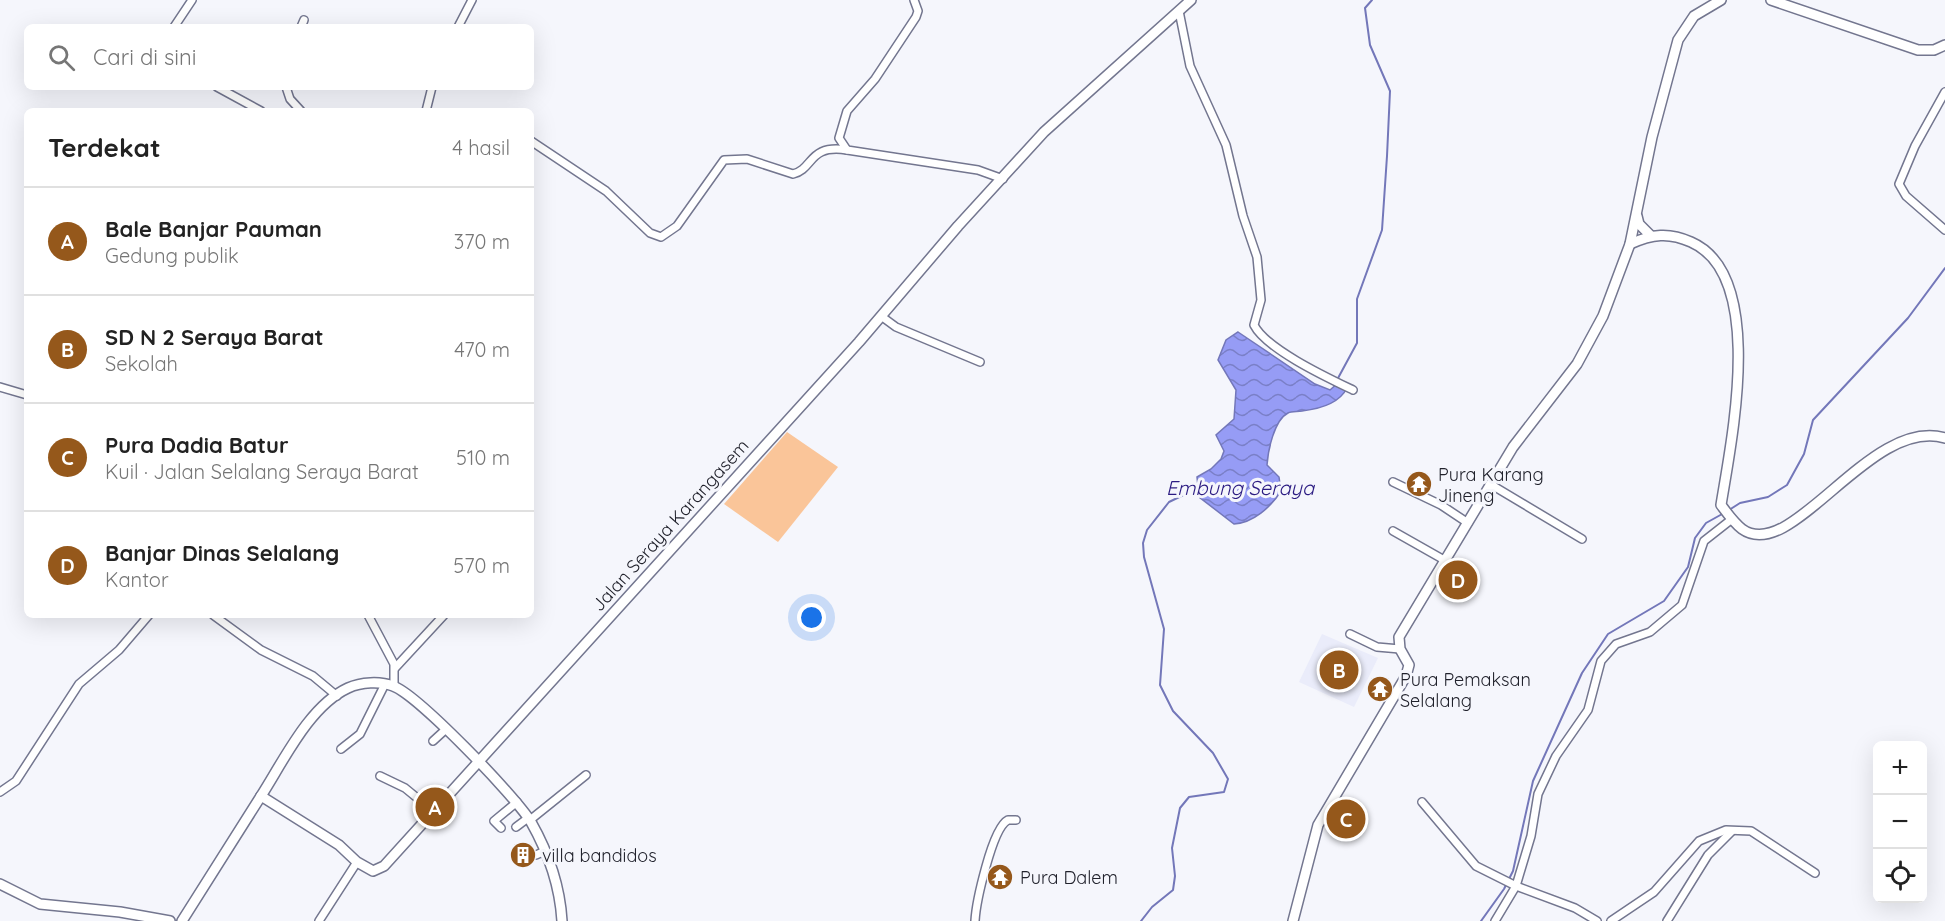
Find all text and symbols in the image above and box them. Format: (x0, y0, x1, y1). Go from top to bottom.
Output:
search box (24, 24, 534, 90)
icon: search (45, 41, 78, 74)
text: Cari di sini (93, 43, 196, 71)
text: Terdekat (48, 131, 161, 164)
text: 4 hasil (452, 135, 510, 160)
text: Bale Banjar Pauman (105, 215, 322, 243)
text: A (61, 229, 74, 254)
text: 370 m (454, 229, 510, 254)
text: Gedung publik (105, 243, 239, 268)
text: SD N 2 Seraya Barat (105, 323, 323, 351)
text: B (61, 337, 74, 362)
text: 470 m (454, 337, 510, 362)
text: Sekolah (105, 351, 178, 376)
text: Pura Dadia Batur (105, 431, 289, 459)
street label: Jalan Seraya Karangasem (587, 434, 753, 616)
text: C (61, 445, 74, 470)
text: 510 m (456, 445, 510, 470)
text: Kuil · Jalan Selalang Seraya Barat (105, 459, 419, 484)
place label: Pura Karang Jineng (1438, 463, 1544, 507)
temple icon: Pura Karang Jineng (1404, 469, 1434, 499)
water label: Embung Seraya (1166, 475, 1316, 500)
text: Banjar Dinas Selalang (105, 539, 339, 567)
text: D (60, 553, 75, 578)
text: 570 m (453, 553, 510, 578)
pin: D (1438, 558, 1478, 602)
text: Kantor (105, 567, 169, 592)
your location (797, 603, 826, 632)
pin: B (1320, 648, 1358, 692)
place label: Pura Pemaksan Selalang (1400, 668, 1531, 712)
temple icon: Pura Pemaksan Selalang (1365, 674, 1395, 704)
map controls (1873, 741, 1927, 903)
button: + (1873, 741, 1927, 795)
pin: A (416, 784, 454, 830)
button: − (1873, 795, 1927, 849)
pin: C (1326, 796, 1366, 842)
building icon: villa bandidos (508, 840, 538, 870)
place label: villa bandidos (542, 844, 657, 867)
button: locate (1873, 849, 1927, 903)
temple icon: Pura Dalem (985, 862, 1015, 892)
place label: Pura Dalem (1020, 866, 1118, 889)

